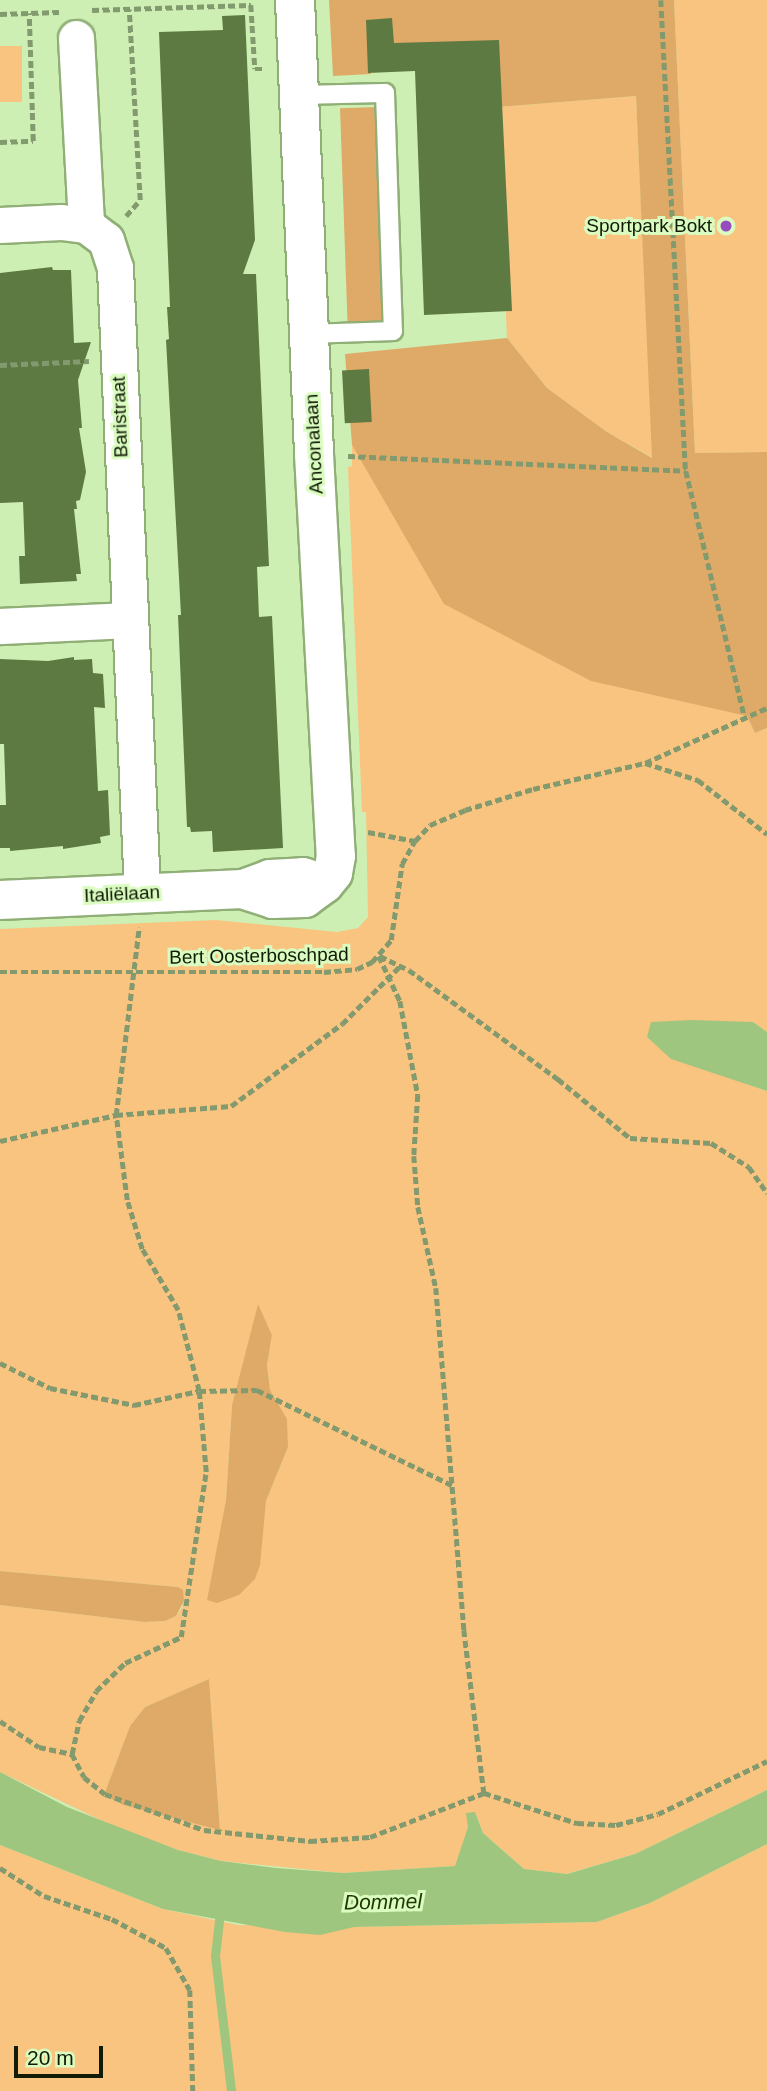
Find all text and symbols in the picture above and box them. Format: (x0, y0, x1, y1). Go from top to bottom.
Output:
place label: Sportpark Bokt (586, 215, 712, 237)
marker: Sportpark Bokt (718, 218, 734, 234)
street label: Baristraat (107, 376, 133, 458)
street label: Anconalaan (300, 393, 328, 495)
street label: Italiëlaan (83, 881, 161, 907)
street label: Bert Oosterboschpad (169, 943, 349, 969)
water label: Dommel (344, 1889, 422, 1915)
scale bar (18, 2032, 107, 2076)
text: 20 m (27, 2046, 74, 2069)

